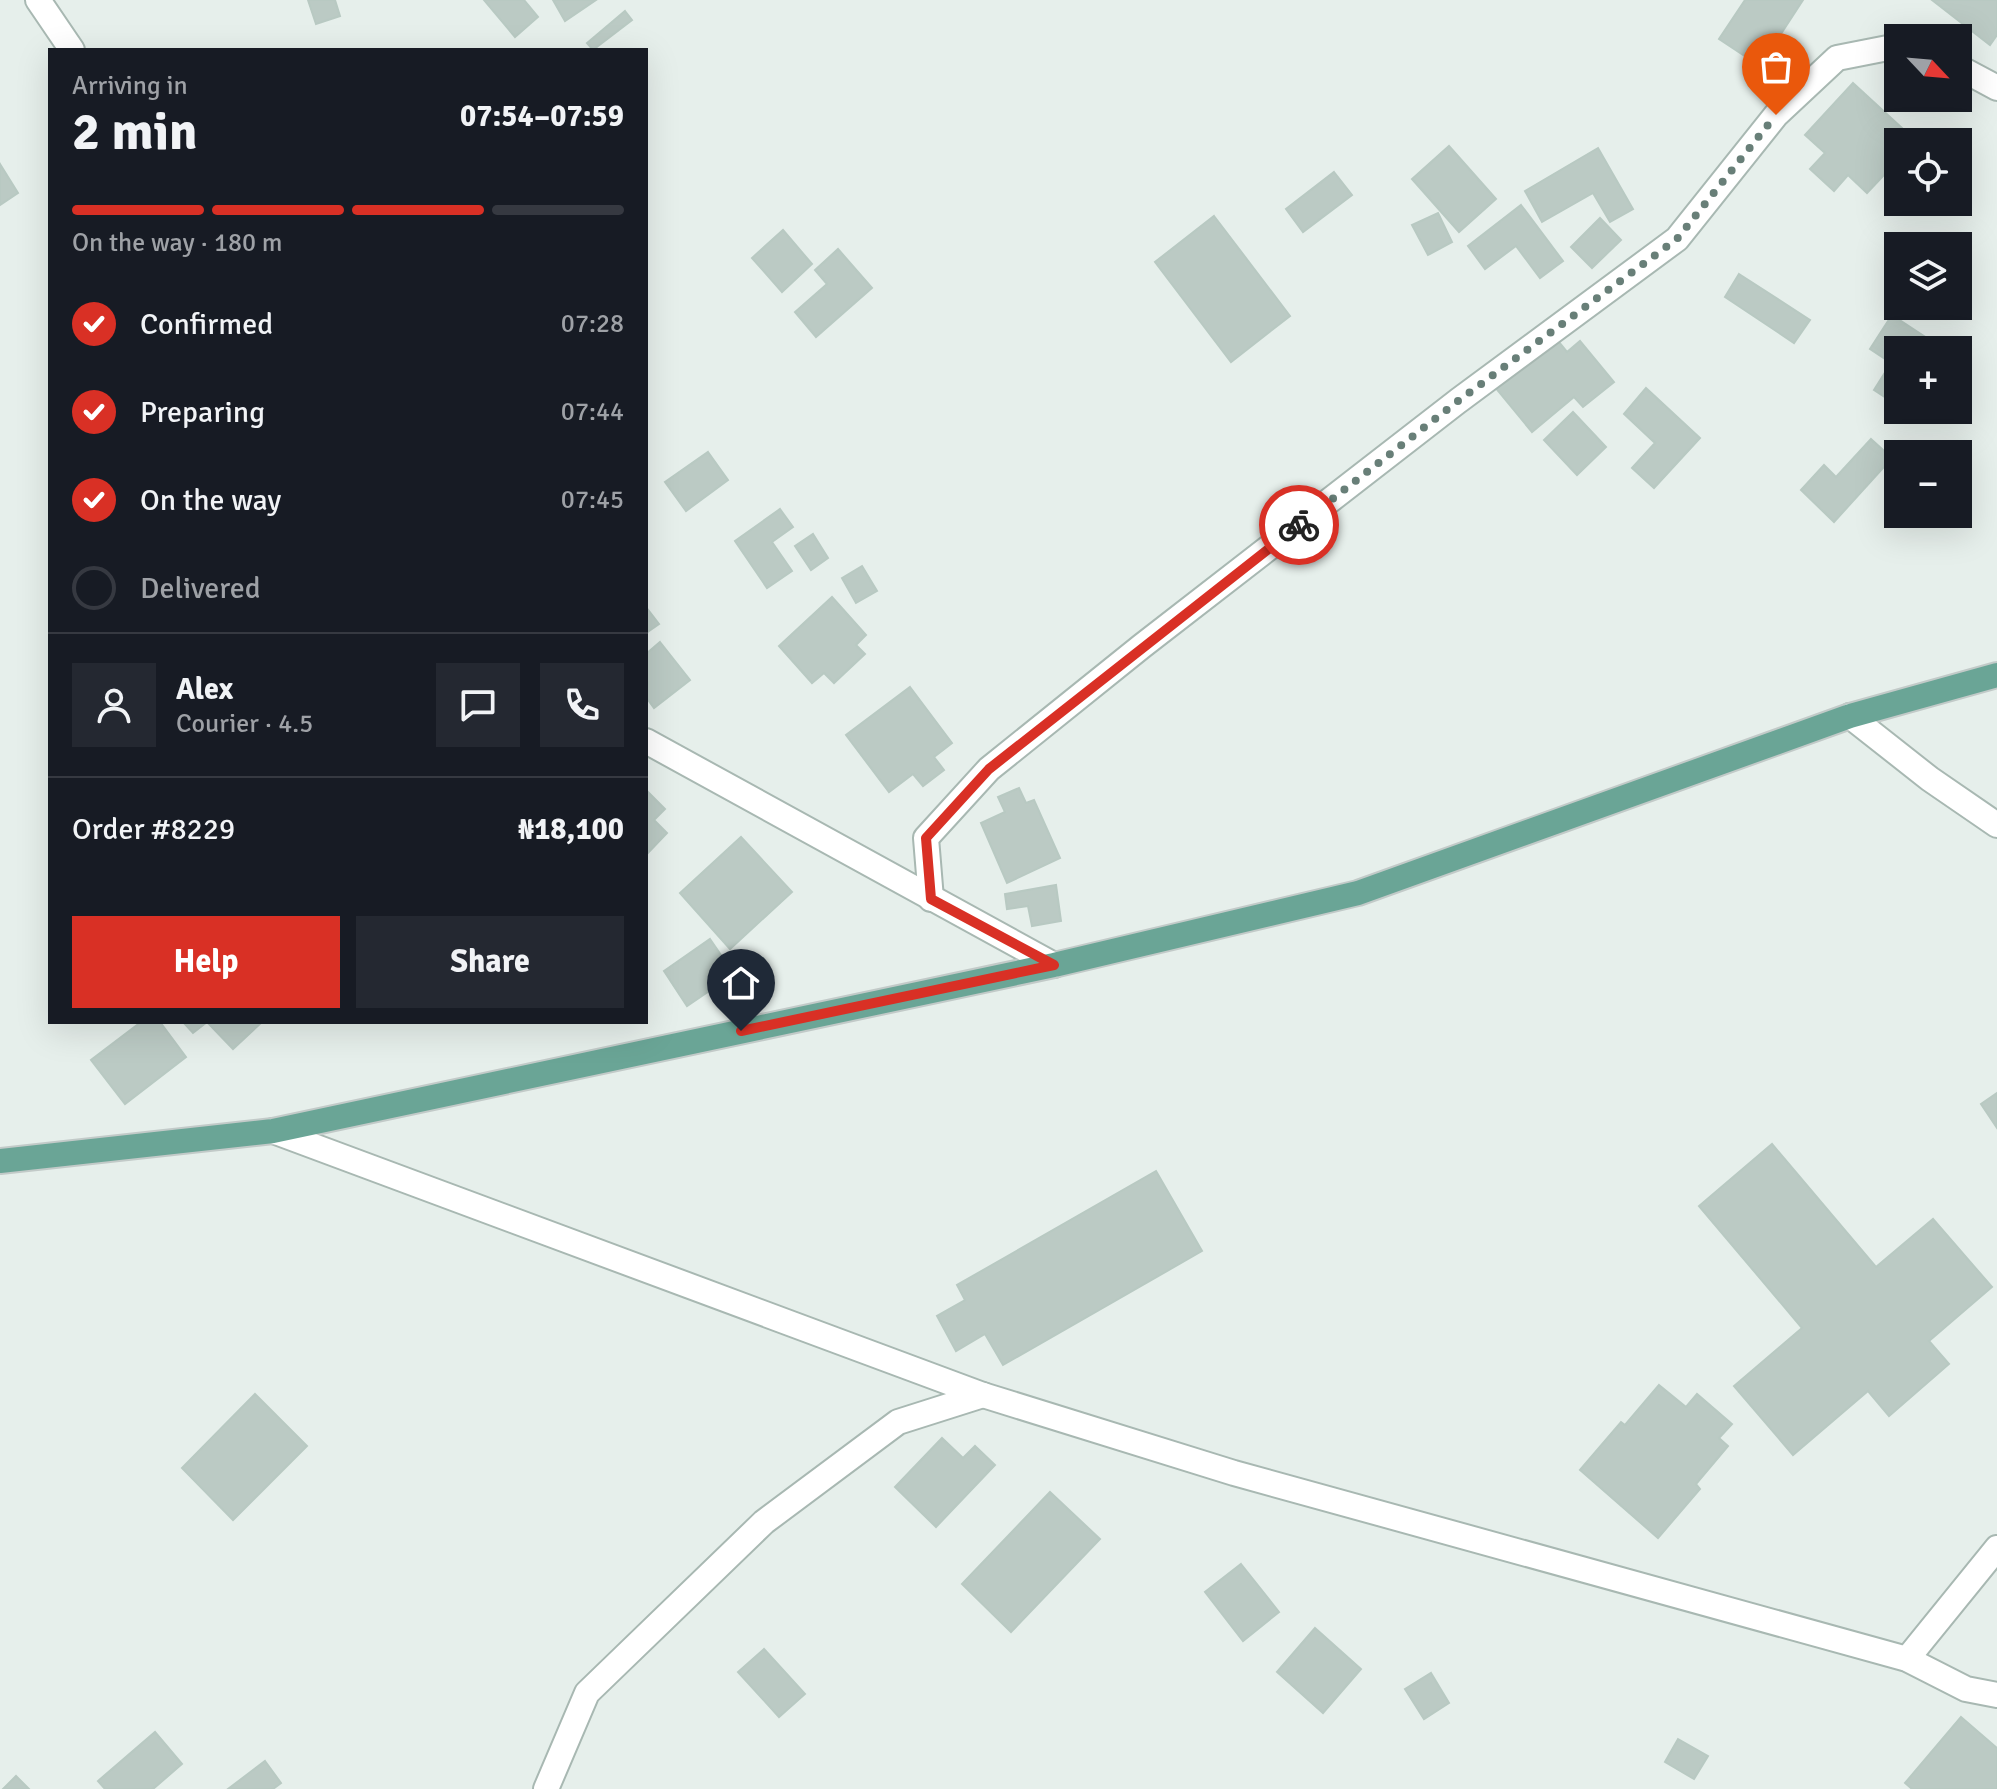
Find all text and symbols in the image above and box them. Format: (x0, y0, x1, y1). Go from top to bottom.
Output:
north arrow (1884, 24, 1972, 112)
map controls (1884, 24, 1972, 528)
pin (1742, 33, 1810, 115)
icon: bag (1754, 45, 1798, 89)
text: Arriving in (72, 70, 188, 102)
text: 07:54–07:59 (460, 98, 624, 135)
text: 2 min (72, 100, 198, 164)
button: locate (1884, 128, 1972, 216)
text: On the way · 180 m (72, 227, 282, 259)
button: layers (1884, 232, 1972, 320)
icon: check (72, 302, 116, 346)
text: Confirmed (140, 306, 273, 343)
text: 07:28 (561, 308, 624, 340)
button: + (1884, 336, 1972, 424)
icon: check (72, 390, 116, 434)
text: Preparing (140, 394, 265, 431)
text: 07:44 (561, 396, 624, 428)
button: − (1884, 440, 1972, 528)
icon: check (72, 478, 116, 522)
text: On the way (140, 482, 281, 519)
text: 07:45 (561, 484, 624, 516)
courier (1259, 485, 1339, 565)
icon: bike (1277, 503, 1321, 547)
text: Delivered (140, 570, 261, 607)
button: person (72, 663, 156, 747)
button: chat (436, 663, 520, 747)
button: phone (540, 663, 624, 747)
text: Alex (176, 671, 233, 708)
text: Courier · 4.5 (176, 708, 313, 740)
text: Order #8229 (72, 811, 235, 848)
text: ₦18,100 (518, 811, 624, 848)
button: Help (72, 916, 340, 1008)
button: Share (356, 916, 624, 1008)
pin (707, 949, 775, 1031)
icon: home (719, 961, 763, 1005)

